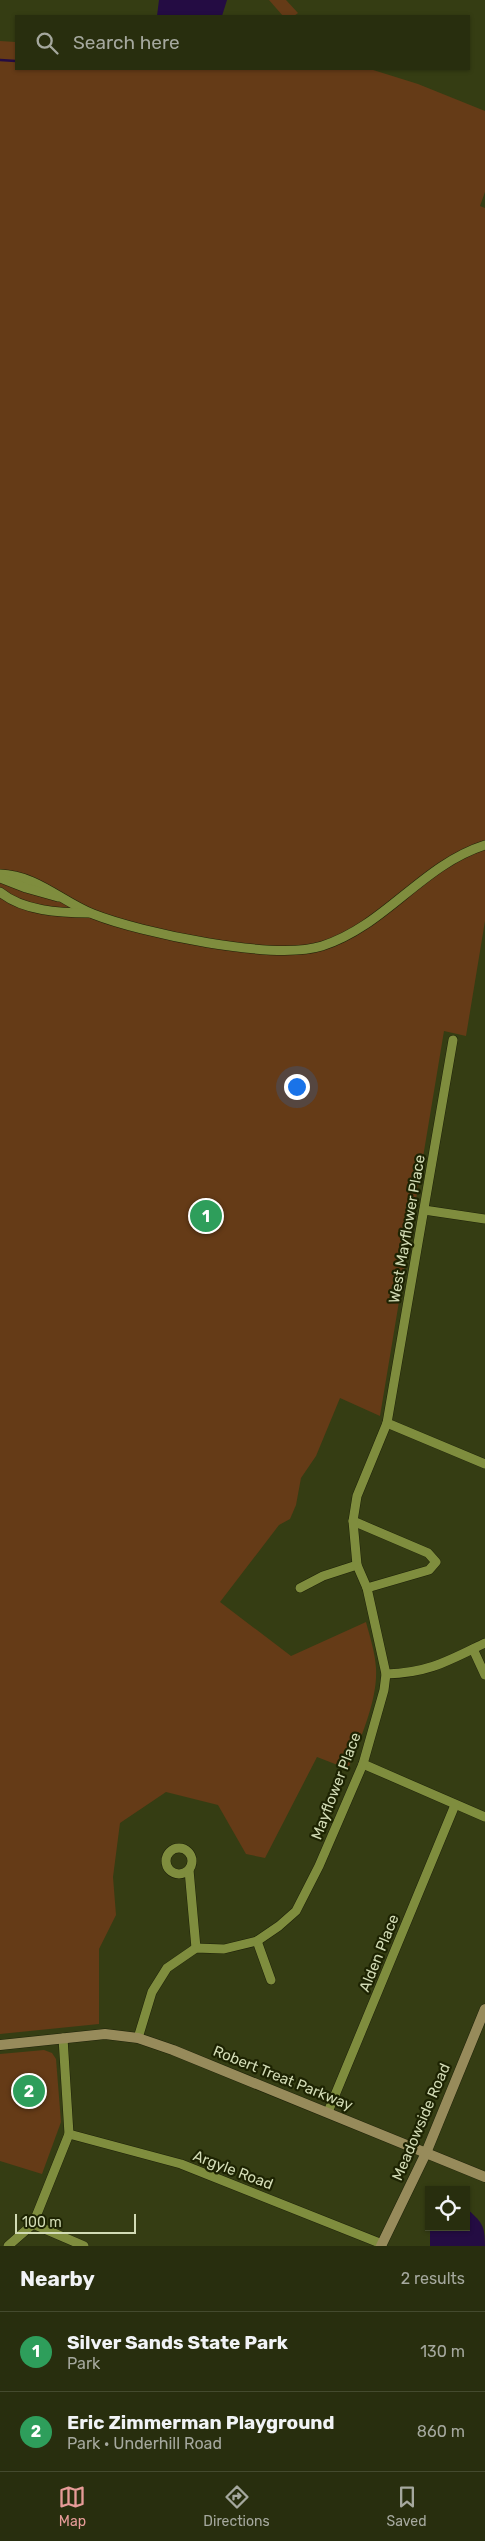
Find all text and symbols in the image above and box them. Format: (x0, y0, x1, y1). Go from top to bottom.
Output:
search box (15, 15, 470, 70)
icon: search (33, 29, 61, 57)
text: Search here (73, 31, 180, 54)
your location (284, 1074, 310, 1100)
street label: West Mayflower Place (385, 1153, 429, 1305)
pin: 1 (190, 1197, 222, 1235)
street label: Mayflower Place (307, 1730, 365, 1842)
street label: Alden Place (355, 1912, 403, 1994)
street label: Robert Treat Parkway (211, 2042, 355, 2114)
street label: Meadowside Road (388, 2061, 454, 2183)
pin: 2 (13, 2072, 45, 2110)
street label: Argyle Road (191, 2147, 275, 2193)
map controls (425, 2186, 470, 2231)
button: locate (425, 2186, 470, 2231)
scale bar (15, 2211, 136, 2234)
text: 100 m (22, 2214, 62, 2231)
text: Nearby (20, 2266, 95, 2291)
text: 2 results (401, 2269, 465, 2288)
text: Silver Sands State Park (67, 2331, 288, 2354)
text: 1 (32, 2342, 40, 2361)
text: 130 m (420, 2342, 465, 2361)
text: Park (67, 2354, 100, 2373)
text: Eric Zimmerman Playground (67, 2411, 335, 2434)
text: 2 (31, 2422, 41, 2441)
text: 860 m (417, 2422, 465, 2441)
text: Park · Underhill Road (67, 2434, 222, 2453)
tab: Map (58, 2483, 86, 2530)
tab: Directions (203, 2483, 270, 2530)
tab: Saved (387, 2483, 427, 2530)

